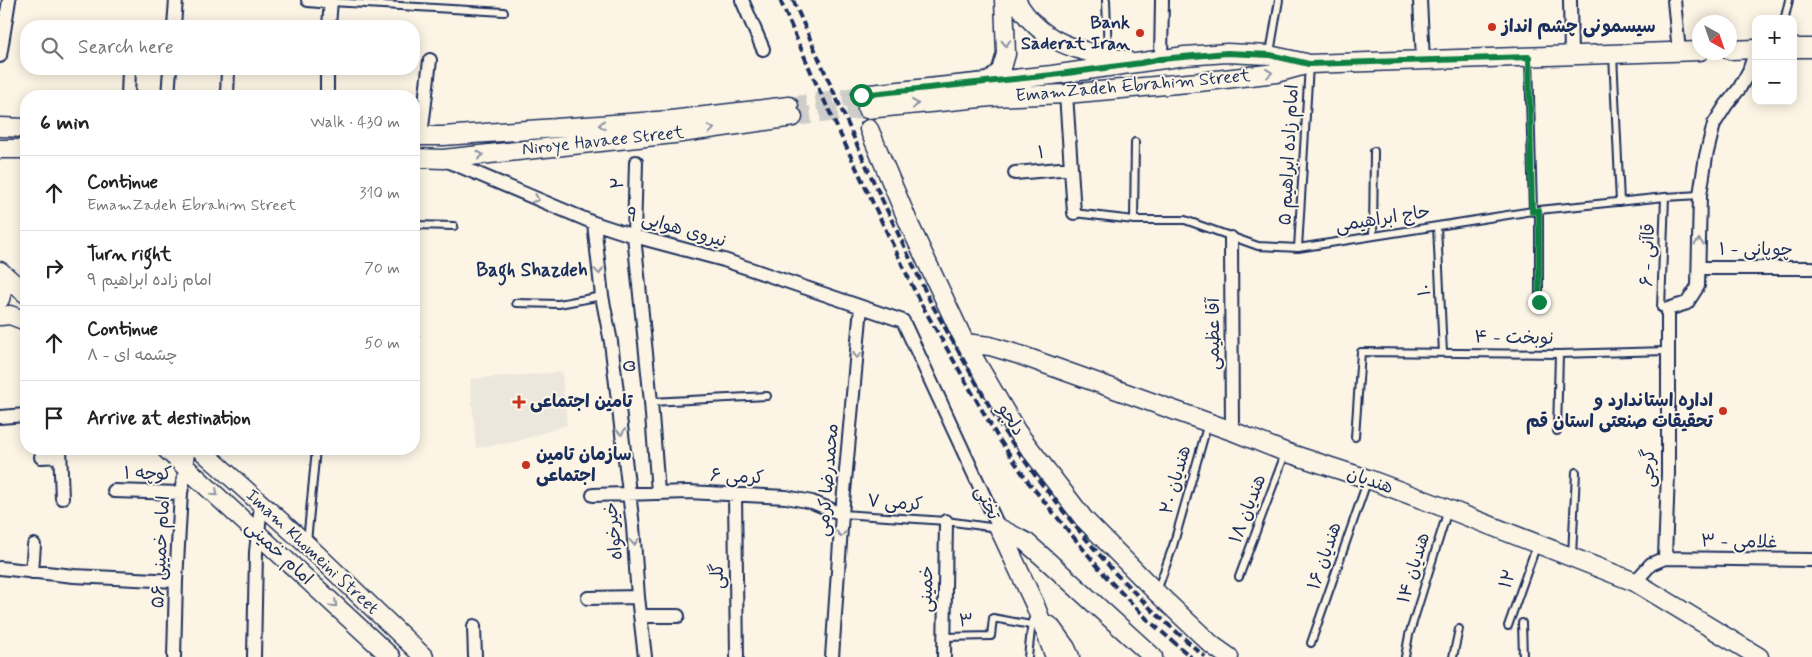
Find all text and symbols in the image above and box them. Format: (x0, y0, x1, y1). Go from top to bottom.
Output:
place label: Bank Saderat Iran (1021, 11, 1131, 56)
place label: سیسمونی چشم انداز (1500, 15, 1656, 40)
north arrow (1692, 15, 1737, 60)
map controls (1752, 15, 1797, 105)
button: + (1752, 15, 1797, 60)
search box (20, 20, 420, 75)
marker: سیسمونی چشم انداز (1486, 21, 1498, 33)
marker: Bank Saderat Iran (1134, 27, 1146, 39)
icon: search (38, 34, 66, 62)
text: Search here (78, 35, 174, 60)
one-way arrow (1000, 40, 1011, 48)
button: − (1752, 60, 1797, 105)
street label: EmamZadeh Ebrahim Street (1015, 64, 1252, 108)
one-way arrow (1264, 69, 1273, 79)
route start (850, 84, 873, 107)
street label: امام زاده ابراهیم ۵ (1273, 84, 1306, 226)
one-way arrow (911, 99, 919, 110)
text: 6 min (40, 109, 90, 137)
text: Walk · 430 m (310, 112, 400, 133)
one-way arrow (597, 119, 605, 130)
street label: Niroye Havaee Street (521, 121, 686, 161)
one-way arrow (707, 124, 715, 135)
street label: ۱ (1037, 141, 1045, 165)
one-way arrow (476, 150, 484, 161)
text: Continue (87, 170, 158, 195)
street label: ۲ (606, 177, 630, 189)
icon: ahead (40, 179, 68, 207)
text: 310 m (359, 183, 400, 204)
one-way arrow (531, 192, 540, 203)
text: EmamZadeh Ebrahim Street (87, 195, 297, 216)
street label: حاج ابراهیمی (1334, 200, 1432, 238)
street label: نیروی هوایی ۹ (623, 202, 729, 254)
street label: ۶ - قاآنی (1635, 223, 1661, 287)
one-way arrow (1694, 238, 1704, 246)
street label: ۱ - چوپانی (1719, 238, 1793, 262)
text: Turn right (87, 242, 171, 267)
icon: right (40, 254, 68, 282)
text: 70 m (364, 258, 400, 279)
district label: Bagh Shazdeh (476, 258, 588, 286)
one-way arrow (593, 267, 604, 275)
text: امام زاده ابراهيم ۹ (87, 270, 212, 291)
street label: ۱۰ (1413, 283, 1437, 297)
route end (1528, 291, 1551, 314)
street label: آقا عظیمی (1202, 296, 1226, 370)
text: Continue (87, 317, 158, 342)
street label: ۴ - نوبخت (1474, 325, 1554, 351)
icon: ahead (40, 329, 68, 357)
text: 50 m (364, 333, 400, 354)
text: ۸ - چشمه ای (87, 345, 177, 366)
one-way arrow (852, 351, 863, 359)
street label: ۵ (617, 359, 643, 373)
place label: اداره استاندارد و تحقیقات صنعتی استان قم (1526, 389, 1714, 435)
place label: تامین اجتماعی (530, 390, 633, 414)
marker: تامین اجتماعی (512, 395, 526, 409)
street label: دلجو (991, 398, 1030, 441)
icon: arrive (40, 404, 68, 432)
marker: اداره استاندارد و تحقیقات صنعتی استان قم (1717, 405, 1729, 417)
text: Arrive at destination (87, 406, 251, 431)
street label: محمدرضا کرمی (811, 422, 845, 538)
one-way arrow (615, 428, 626, 436)
place label: سازمان تامین اجتماعی (536, 443, 632, 488)
street label: هندیان ۲۰ (1155, 443, 1197, 517)
street label: گرجی (1637, 448, 1661, 487)
marker: سازمان تامین اجتماعی (520, 459, 532, 471)
street label: کوچه ۱ (124, 462, 173, 486)
street label: هندیان (1344, 462, 1396, 500)
street label: کرمی ۶ (709, 464, 765, 490)
street label: هندیان ۱۸ (1224, 471, 1272, 547)
street label: تختی (969, 482, 1006, 525)
street label: Imam Khomeini Street (240, 484, 384, 620)
one-way arrow (209, 488, 218, 497)
street label: کرمی ۷ (866, 489, 924, 517)
street label: امام خمینی ۵۶ (146, 495, 177, 609)
street label: خیرخواه (599, 501, 629, 561)
street label: امام خمینی (239, 515, 318, 591)
street label: هندیان ۱۶ (1302, 519, 1348, 593)
street label: ۳ - غلامی (1701, 529, 1777, 555)
street label: هندیان ۱۴ (1392, 530, 1436, 606)
one-way arrow (835, 531, 846, 539)
one-way arrow (628, 538, 639, 546)
street label: گلی (706, 563, 730, 589)
street label: خمینی (915, 565, 939, 613)
street label: ۱۲ (1494, 566, 1522, 592)
one-way arrow (328, 598, 337, 607)
street label: ۳ (958, 609, 974, 633)

